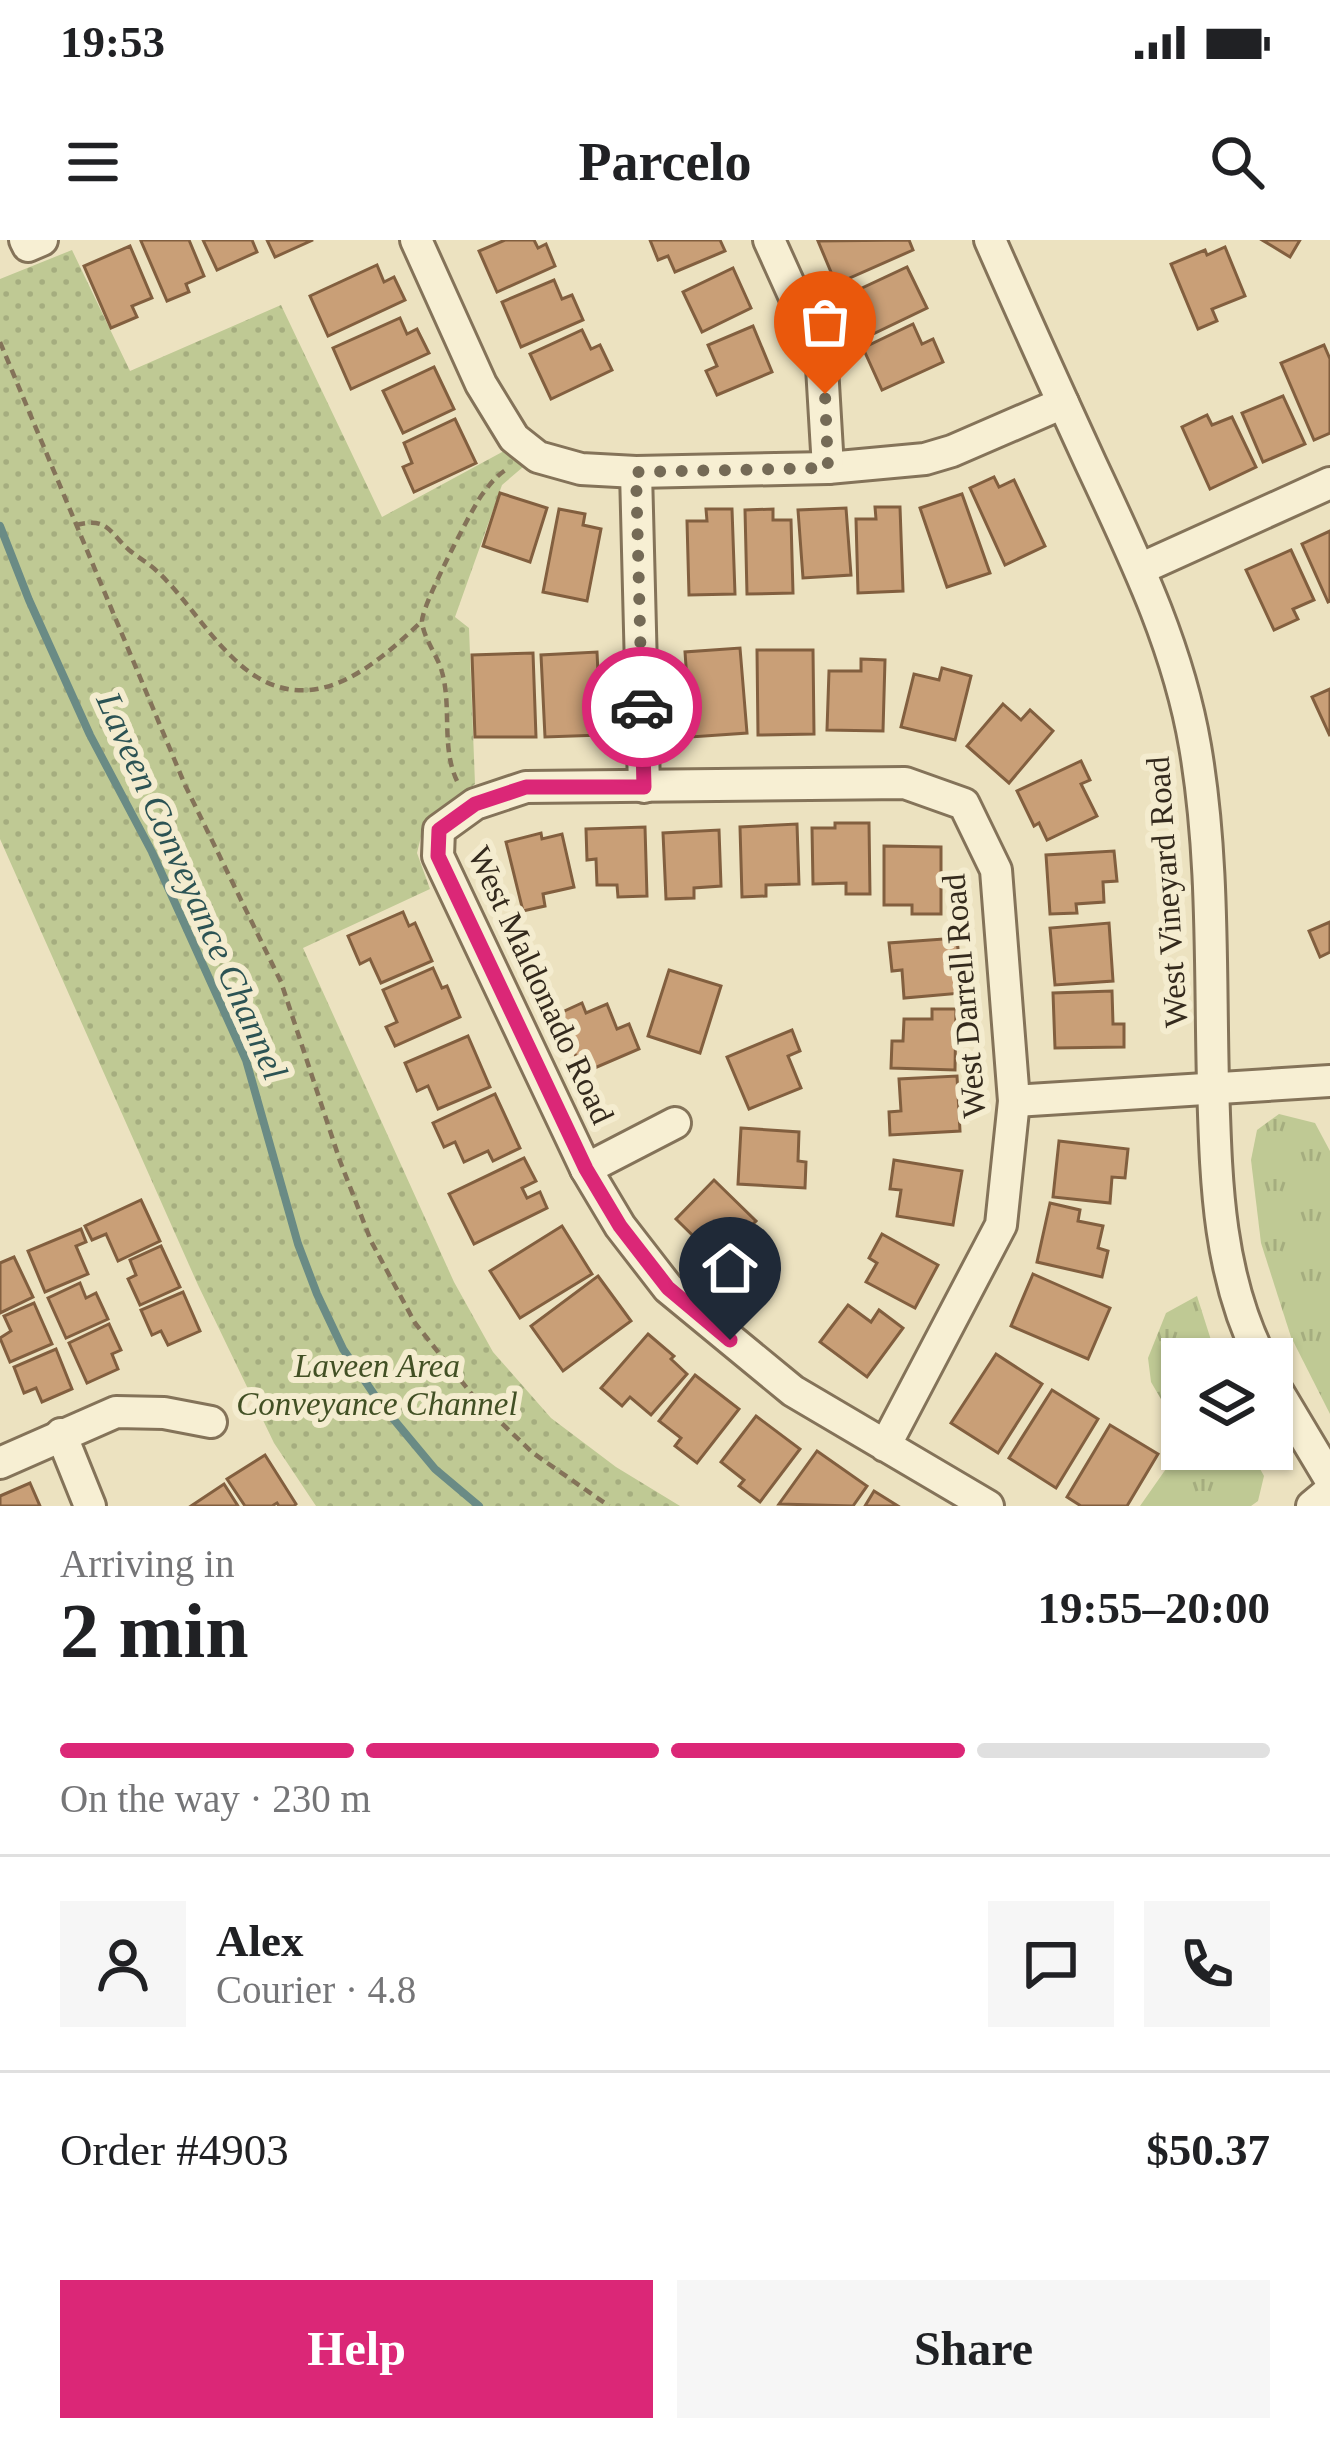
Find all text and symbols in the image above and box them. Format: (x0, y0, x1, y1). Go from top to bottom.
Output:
text: 19:53 (60, 17, 165, 67)
icon: menu (60, 129, 126, 195)
icon: search (1204, 129, 1270, 195)
text: Parcelo (579, 132, 751, 192)
pin (774, 271, 876, 394)
icon: bag (792, 289, 858, 355)
courier (582, 647, 702, 767)
icon: car (609, 674, 675, 740)
water label: Laveen Conveyance Channel (88, 685, 296, 1086)
street label: West Vineyard Road (1140, 755, 1194, 1029)
street label: West Maldonado Road (461, 841, 621, 1130)
street label: West Darrell Road (935, 872, 993, 1119)
pin (679, 1217, 781, 1340)
icon: home (697, 1235, 763, 1301)
map controls (1161, 1338, 1293, 1470)
button: layers (1161, 1338, 1293, 1470)
park label: Laveen Area Conveyance Channel (236, 1348, 518, 1422)
text: Arriving in (60, 1542, 234, 1585)
text: 19:55–20:00 (1038, 1583, 1270, 1633)
text: 2 min (60, 1587, 249, 1674)
text: On the way · 230 m (60, 1777, 371, 1820)
button: person (60, 1901, 186, 2027)
button: chat (988, 1901, 1114, 2027)
button: phone (1144, 1901, 1270, 2027)
text: Alex (216, 1916, 303, 1966)
text: Courier · 4.8 (216, 1968, 416, 2011)
text: Order #4903 (60, 2125, 289, 2175)
text: $50.37 (1146, 2125, 1270, 2175)
button: Help (60, 2280, 653, 2418)
button: Share (677, 2280, 1270, 2418)

